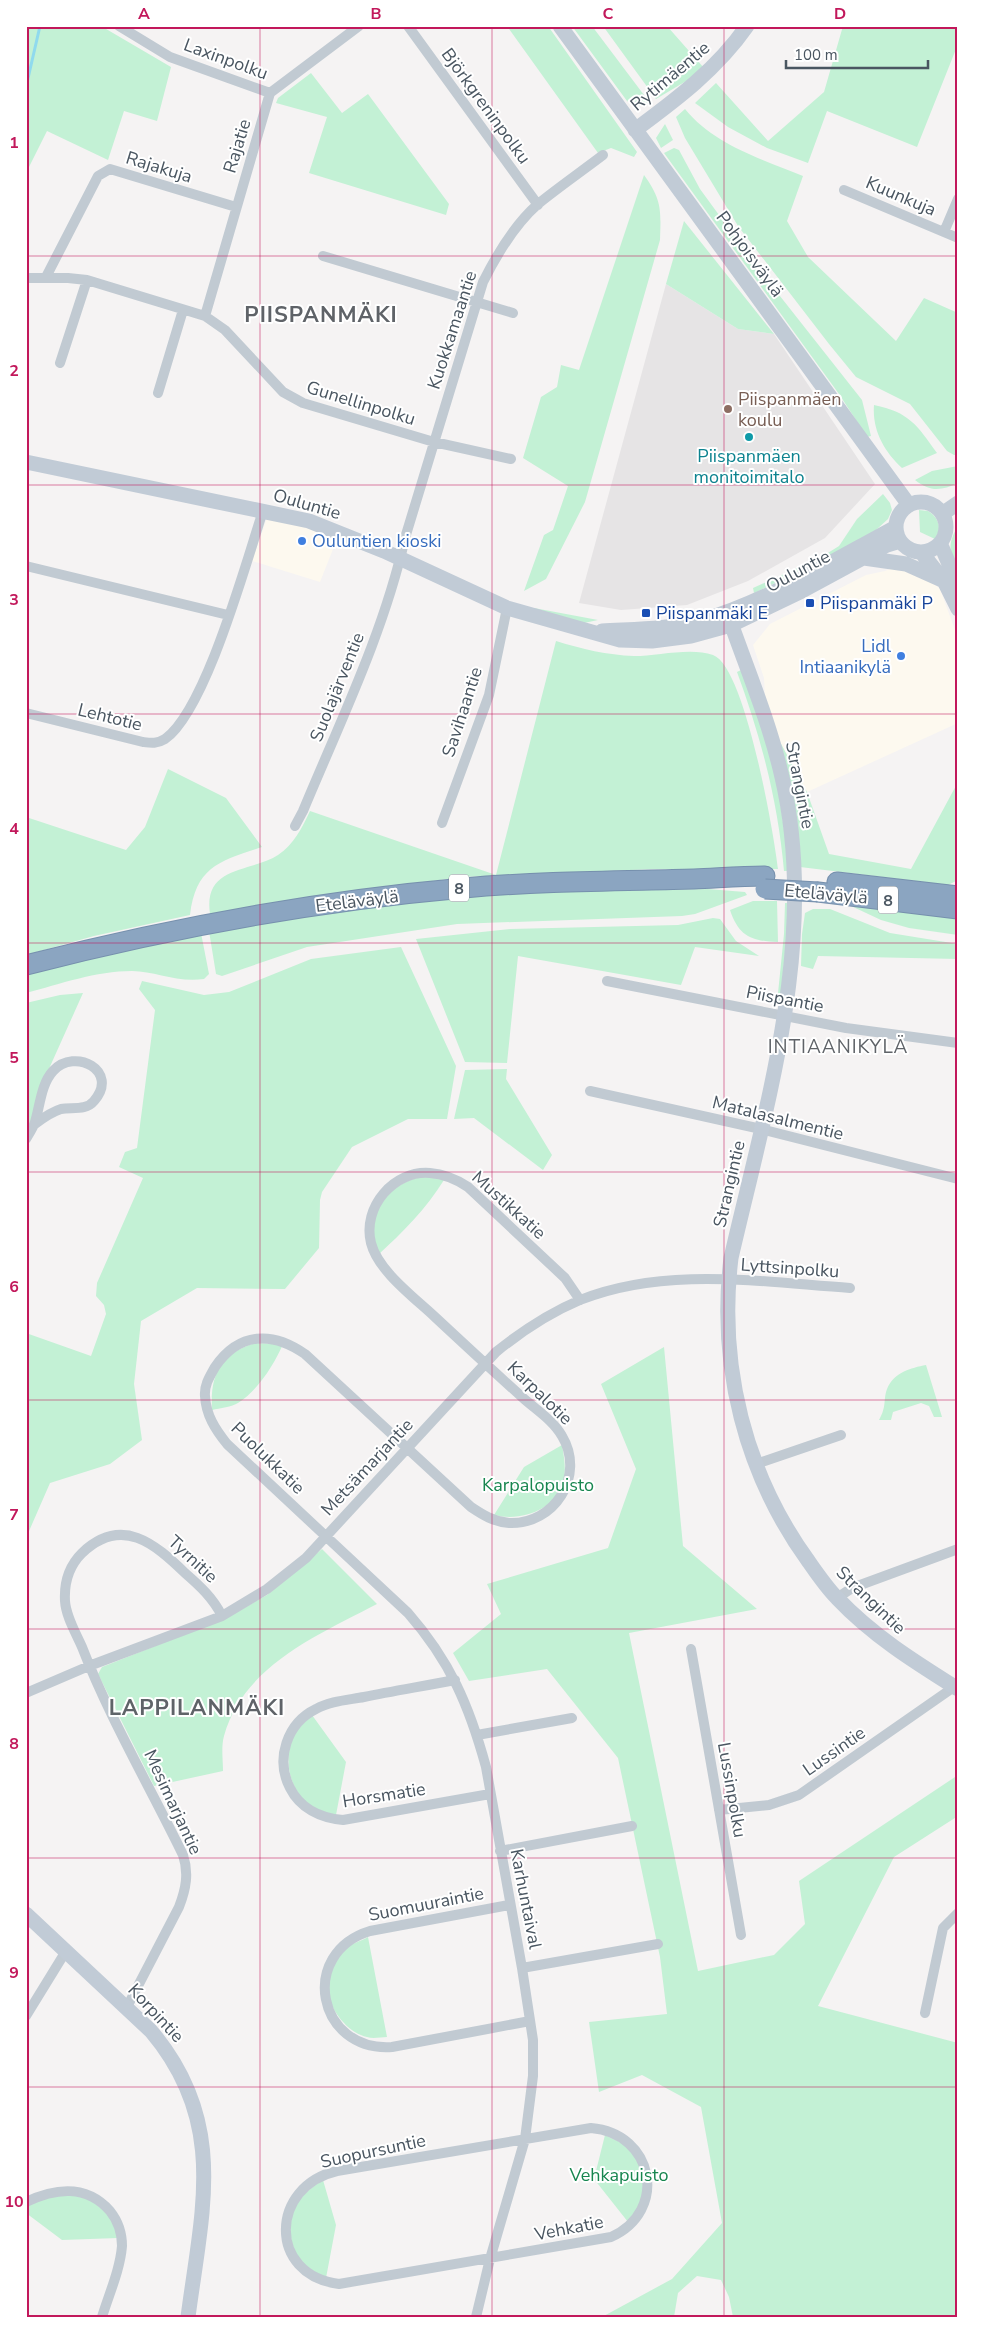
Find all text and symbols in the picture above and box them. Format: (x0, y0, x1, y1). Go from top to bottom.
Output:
text: A (138, 3, 150, 25)
text: B (370, 3, 382, 25)
text: C (603, 3, 614, 25)
text: D (834, 3, 846, 25)
street label: Laxinpolku (181, 33, 271, 85)
street label: Rytimäentie (625, 36, 715, 116)
scale bar (786, 38, 929, 70)
street label: Björkgreninpolku (436, 43, 536, 169)
text: 100 m (794, 45, 838, 65)
street label: Rajatie (217, 116, 257, 176)
text: 1 (9, 132, 19, 154)
street label: Rajakuja (123, 146, 195, 188)
street label: Kuunkuja (862, 170, 940, 222)
street label: Pohjoisväylä (711, 206, 789, 302)
street label: Kuokkamaantie (422, 268, 482, 392)
district label: PIISPANMÄKI (244, 300, 398, 330)
text: 2 (9, 360, 19, 382)
street label: Gunellinpolku (303, 375, 419, 431)
place label: Piispanmäen koulu (738, 387, 841, 432)
marker: Piispanmäen koulu (722, 403, 734, 415)
marker: Piispanmäen monitoimitalo (743, 431, 755, 443)
place label: Piispanmäen monitoimitalo (694, 444, 804, 489)
street label: Ouluntie (270, 483, 344, 525)
place label: Ouluntien kioski (312, 529, 441, 553)
marker: Ouluntien kioski (296, 535, 308, 547)
street label: Ouluntie (762, 544, 834, 598)
text: 3 (9, 589, 19, 611)
place label: Piispanmäki P (820, 591, 933, 615)
marker: Piispanmäki P (804, 597, 816, 609)
place label: Piispanmäki E (656, 601, 768, 625)
marker: Piispanmäki E (640, 607, 652, 619)
street label: Suolajärventie (304, 629, 370, 745)
place label: Lidl Intiaanikylä (799, 634, 892, 679)
marker: Lidl Intiaanikylä (895, 650, 907, 662)
street label: Savihaantie (436, 664, 488, 760)
street label: Lehtotie (75, 697, 145, 737)
street label: Strangintie (780, 739, 820, 831)
text: 4 (9, 818, 19, 840)
road number: 8 (449, 874, 469, 901)
street label: Eteläväylä (783, 878, 869, 910)
street label: Eteläväylä (314, 884, 400, 918)
road number: 8 (878, 886, 898, 914)
street label: Piispantie (744, 980, 826, 1018)
district label: INTIAANIKYLÄ (768, 1034, 908, 1060)
text: 5 (9, 1047, 19, 1069)
street label: Matalasalmentie (710, 1090, 846, 1146)
street label: Strangintie (707, 1138, 751, 1230)
street label: Mustikkatie (467, 1165, 551, 1245)
street label: Lyttsinpolku (740, 1253, 840, 1283)
text: 6 (9, 1276, 19, 1298)
street label: Karpalotie (502, 1356, 578, 1430)
street label: Metsämarjantie (316, 1413, 418, 1521)
street label: Puolukkatie (226, 1417, 310, 1499)
park label: Karpalopuisto (482, 1473, 594, 1497)
text: 7 (9, 1504, 19, 1526)
street label: Tyrnitie (163, 1530, 223, 1588)
street label: Strangintie (831, 1561, 911, 1639)
district label: LAPPILANMÄKI (109, 1693, 285, 1723)
street label: Lussintie (798, 1721, 870, 1781)
text: 8 (9, 1733, 19, 1755)
street label: Lussinpolku (712, 1740, 752, 1840)
street label: Mesimarjantie (138, 1746, 208, 1858)
street label: Horsmatie (341, 1777, 427, 1813)
street label: Karhuntaival (505, 1847, 548, 1952)
street label: Suomuuraintie (366, 1881, 486, 1927)
text: 9 (9, 1962, 19, 1984)
street label: Korpintie (123, 1978, 189, 2048)
street label: Suopursuntie (318, 2128, 428, 2174)
park label: Vehkapuisto (568, 2163, 669, 2187)
text: 10 (4, 2191, 24, 2213)
street label: Vehkatie (532, 2210, 605, 2247)

